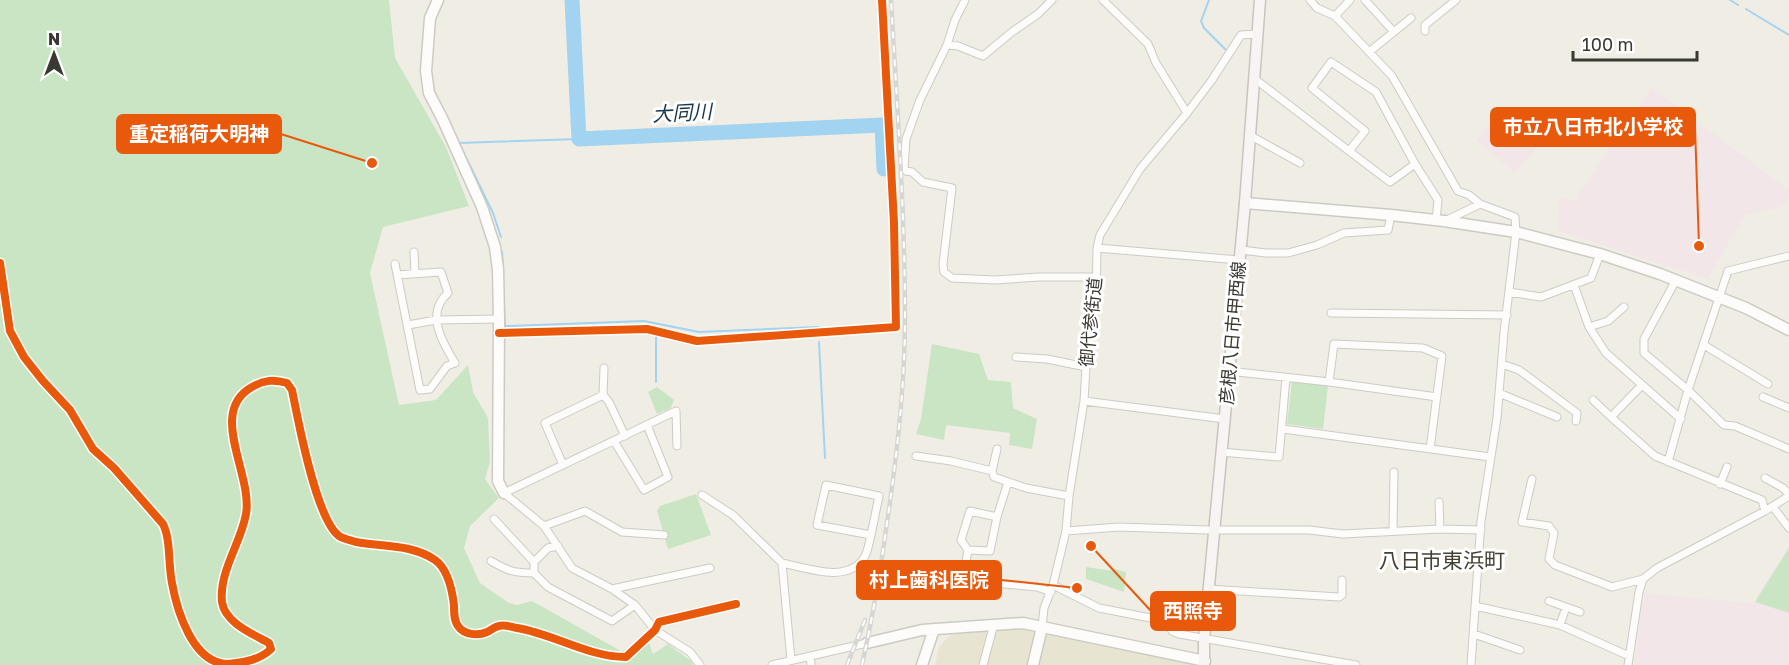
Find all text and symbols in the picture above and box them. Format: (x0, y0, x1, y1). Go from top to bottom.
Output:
north arrow (24, 24, 84, 84)
scale bar (1573, 24, 1698, 62)
text: N (48, 29, 60, 49)
text: 100 m (1582, 33, 1633, 55)
water label: 大同川 (651, 98, 715, 126)
callout: 市立八日市北小学校 (1491, 108, 1695, 146)
text: 市立八日市北小学校 (1503, 114, 1683, 138)
callout: 重定稲荷大明神 (117, 115, 281, 153)
text: 重定稲荷大明神 (129, 121, 269, 145)
street label: 彦根八日市甲西線 (1215, 260, 1249, 406)
street label: 御代参街道 (1074, 276, 1106, 368)
district label: 八日市東浜町 (1379, 547, 1505, 573)
callout: 村上歯科医院 (857, 561, 1001, 599)
text: 村上歯科医院 (869, 567, 989, 591)
callout: 西照寺 (1151, 592, 1235, 630)
text: 西照寺 (1163, 598, 1223, 622)

